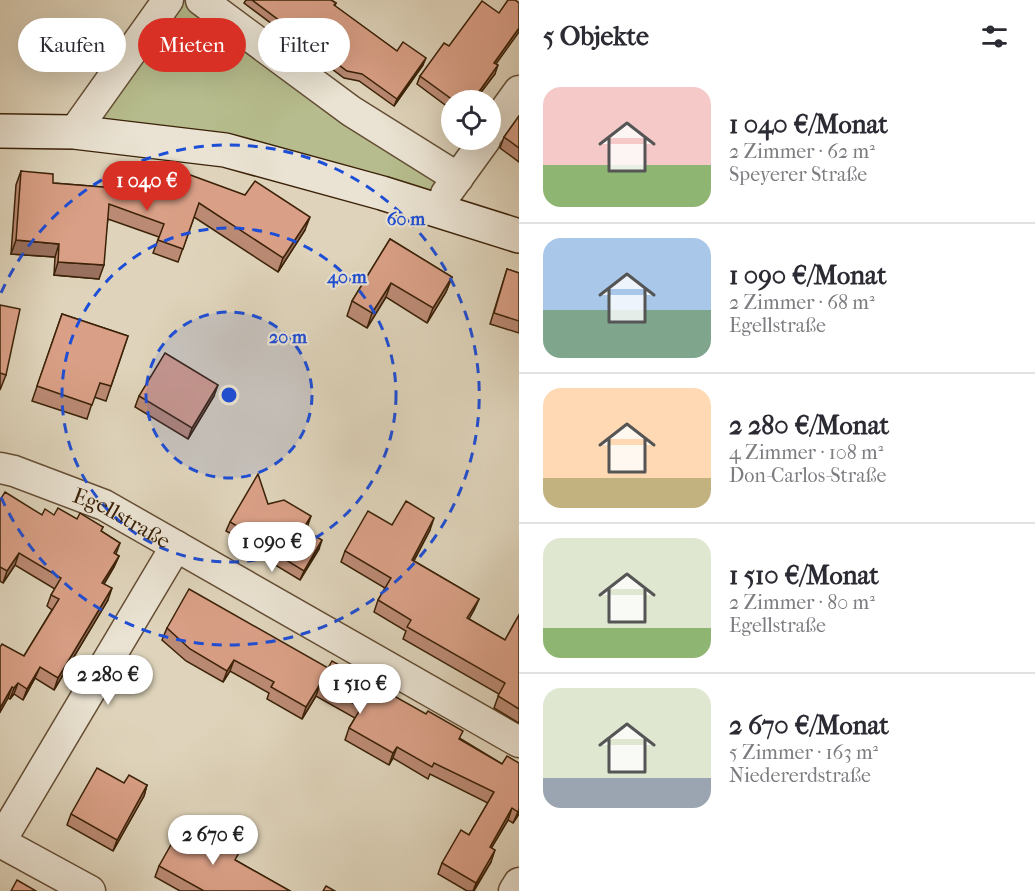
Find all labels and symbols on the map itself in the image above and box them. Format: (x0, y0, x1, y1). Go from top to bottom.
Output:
pin: 1 040 € (92, 161, 202, 212)
text: 60 m (387, 209, 426, 230)
text: 40 m (326, 267, 368, 288)
text: 20 m (269, 327, 308, 348)
centre of rings (219, 385, 239, 405)
street label: Egellstraße (69, 483, 175, 554)
pin: 1 090 € (217, 522, 327, 573)
pin: 2 280 € (53, 655, 163, 706)
pin: 1 510 € (305, 664, 415, 715)
pin: 2 670 € (158, 815, 268, 866)

